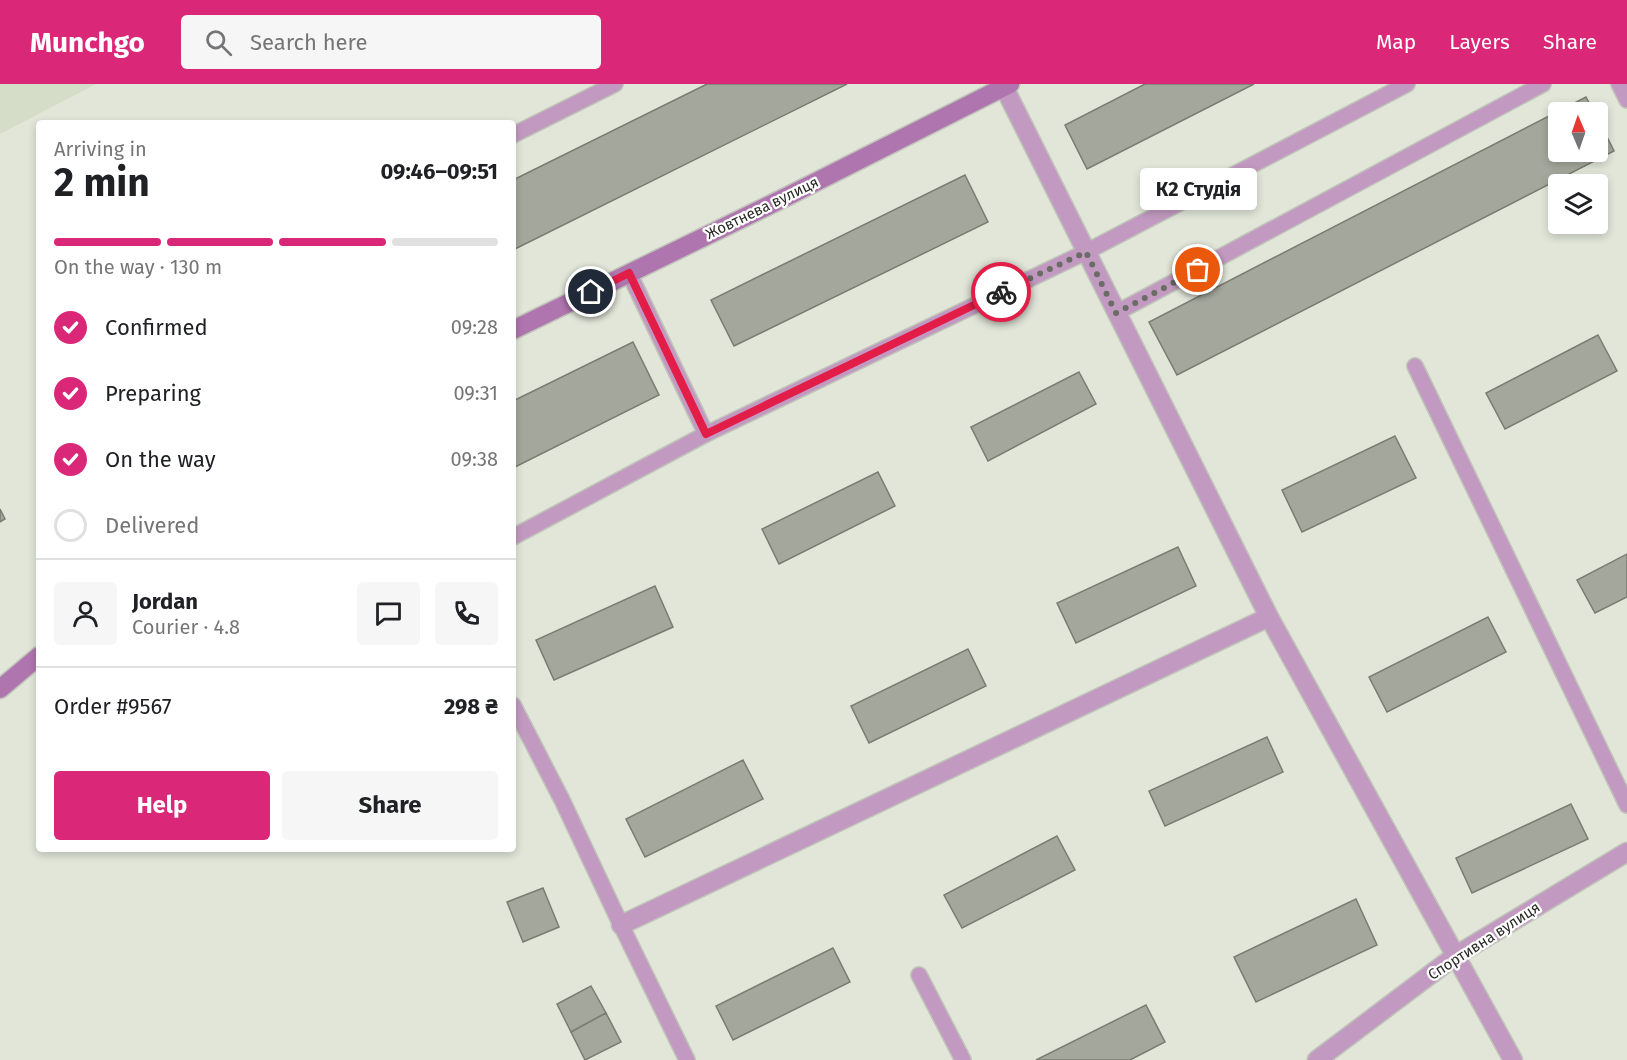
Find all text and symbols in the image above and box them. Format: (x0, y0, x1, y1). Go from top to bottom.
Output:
search box (181, 15, 601, 69)
text: Munchgo (30, 26, 145, 59)
icon: search (202, 26, 235, 59)
text: Search here (250, 29, 367, 56)
text: Map (1376, 29, 1416, 55)
text: Layers (1449, 29, 1510, 55)
text: Share (1543, 29, 1597, 55)
north arrow (1548, 102, 1608, 162)
map controls (1548, 102, 1608, 234)
text: Arriving in (54, 137, 147, 161)
text: 09:46–09:51 (380, 158, 498, 185)
text: 2 min (54, 160, 150, 206)
callout: К2 Студiя (1140, 168, 1256, 210)
street label: Жовтнева вулиця (703, 173, 821, 243)
button: layers (1548, 174, 1608, 234)
text: К2 Студiя (1156, 177, 1241, 201)
pin (1172, 244, 1223, 295)
icon: bag (1181, 253, 1214, 286)
text: On the way · 130 m (54, 255, 222, 279)
courier (971, 262, 1031, 322)
pin (565, 266, 616, 317)
icon: home (574, 275, 607, 308)
icon: bike (985, 276, 1018, 309)
icon: check (54, 311, 87, 344)
text: Confirmed (105, 314, 208, 341)
text: 09:28 (451, 315, 498, 339)
icon: check (54, 377, 87, 410)
text: Preparing (105, 380, 201, 407)
text: 09:31 (453, 381, 498, 405)
icon: check (54, 443, 87, 476)
text: On the way (105, 446, 216, 473)
text: 09:38 (451, 447, 498, 471)
text: Delivered (105, 512, 200, 539)
button: person (54, 582, 117, 645)
button: chat (357, 582, 420, 645)
button: phone (435, 582, 498, 645)
text: Jordan (132, 588, 198, 615)
text: Courier · 4.8 (132, 615, 240, 639)
text: Order #9567 (54, 693, 171, 720)
text: 298 ₴ (444, 693, 498, 720)
button: Help (54, 771, 270, 840)
button: Share (282, 771, 498, 840)
street label: Спортивна вулиця (1425, 898, 1543, 984)

